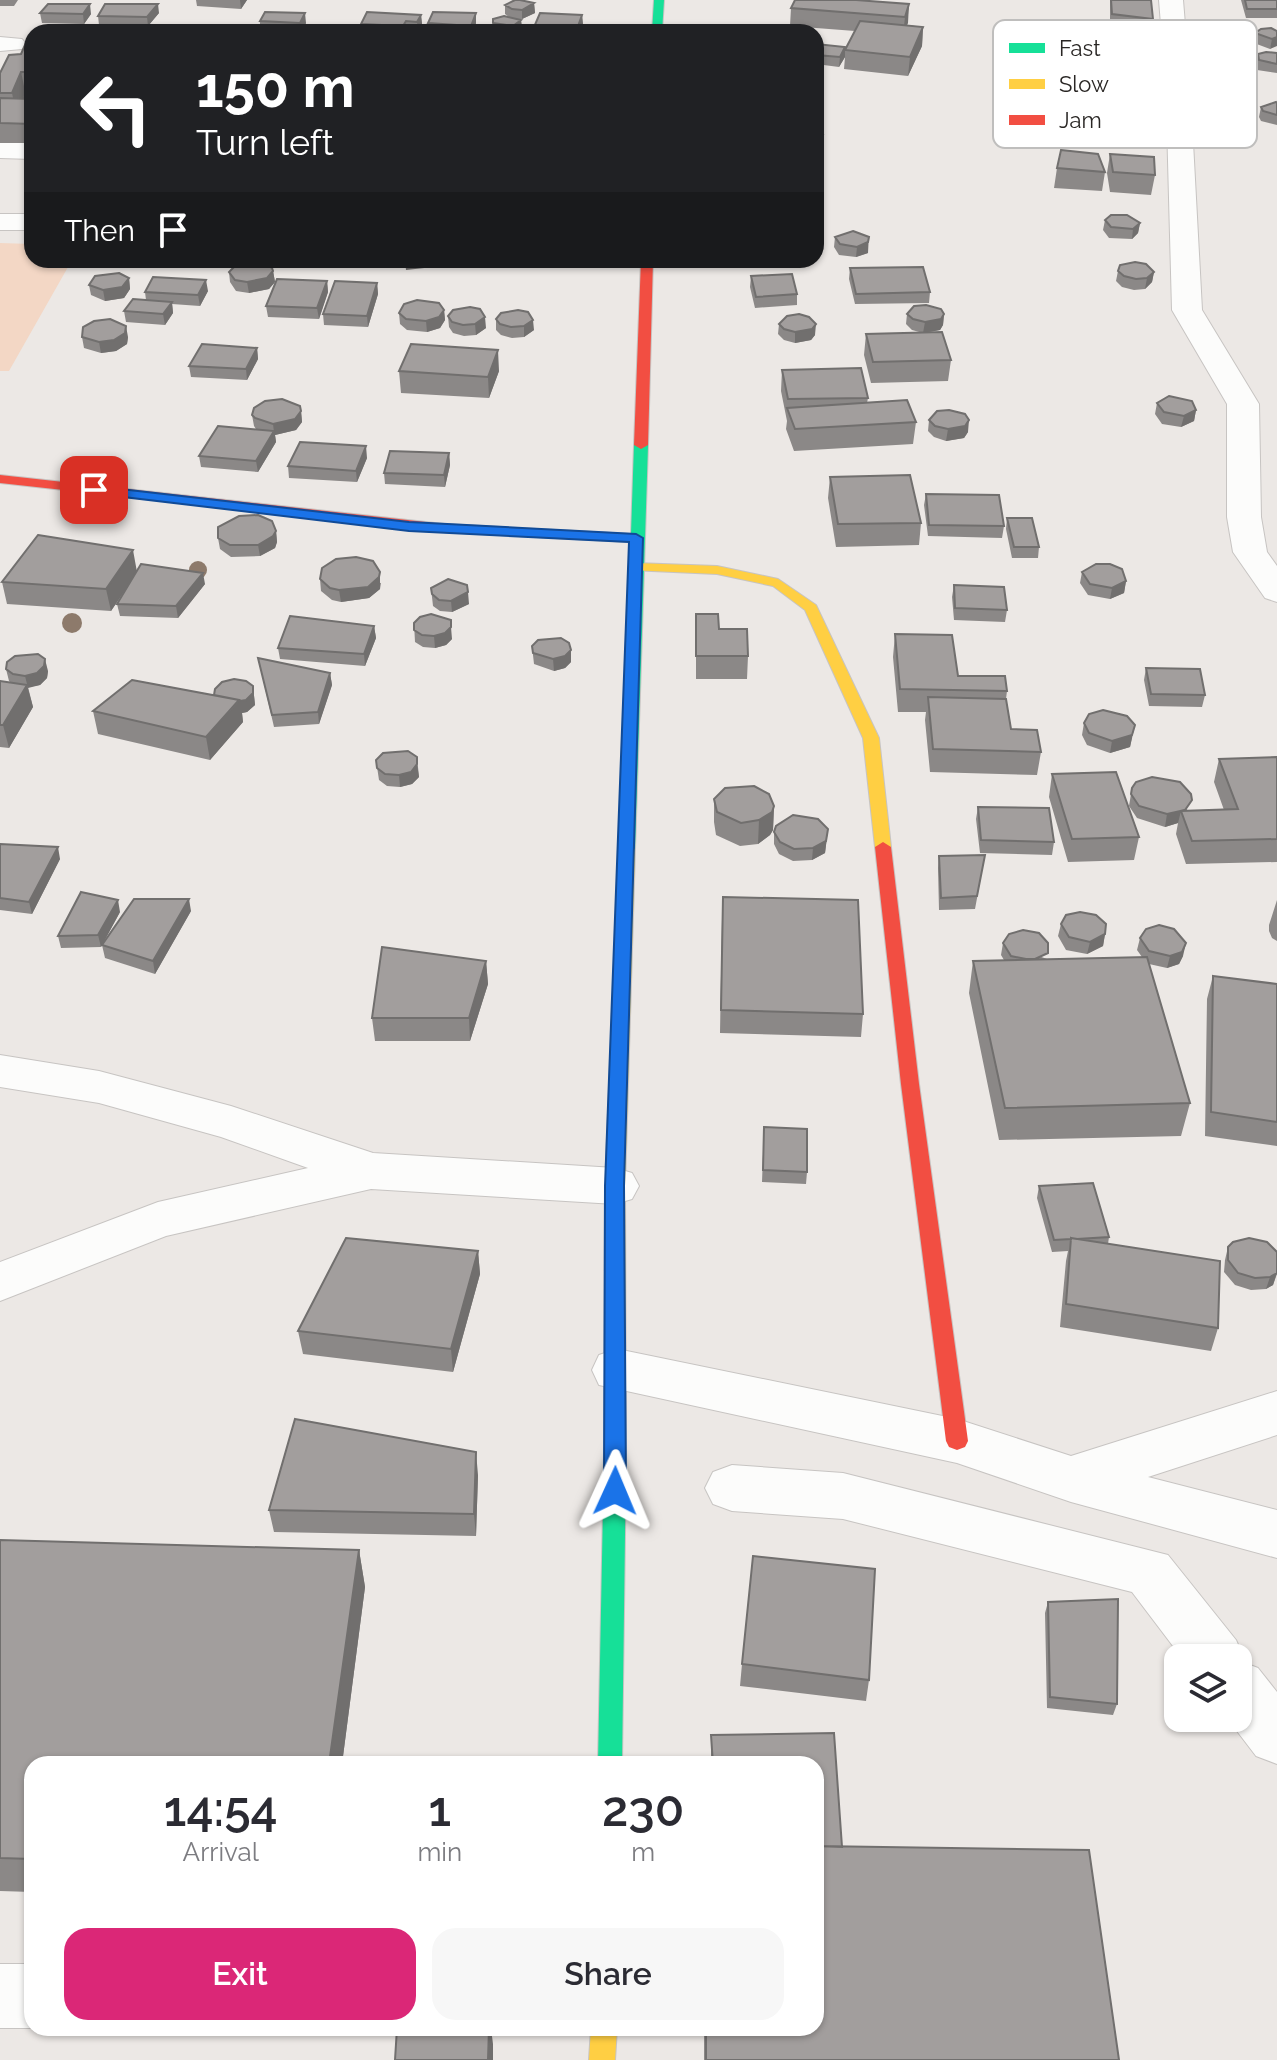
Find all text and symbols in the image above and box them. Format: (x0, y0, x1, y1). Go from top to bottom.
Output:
legend (993, 20, 1257, 148)
text: Fast (1059, 35, 1101, 61)
text: 150 m (196, 54, 355, 120)
icon: left (64, 56, 168, 160)
text: Slow (1059, 71, 1109, 97)
text: Jam (1059, 107, 1102, 133)
text: Turn left (196, 121, 334, 163)
icon: arrive (151, 208, 195, 252)
text: Then (64, 213, 135, 248)
pin (60, 456, 128, 524)
icon: arrive (72, 468, 116, 512)
position arrow (573, 1449, 657, 1533)
map controls (1164, 1644, 1252, 1732)
button: layers (1164, 1644, 1252, 1732)
text: 14:54 (164, 1781, 278, 1837)
text: 1 (429, 1781, 451, 1837)
text: 230 (602, 1781, 684, 1837)
text: Arrival (183, 1837, 259, 1867)
text: min (417, 1837, 462, 1867)
text: m (631, 1837, 655, 1867)
button: Exit (64, 1928, 416, 2020)
button: Share (432, 1928, 784, 2020)

